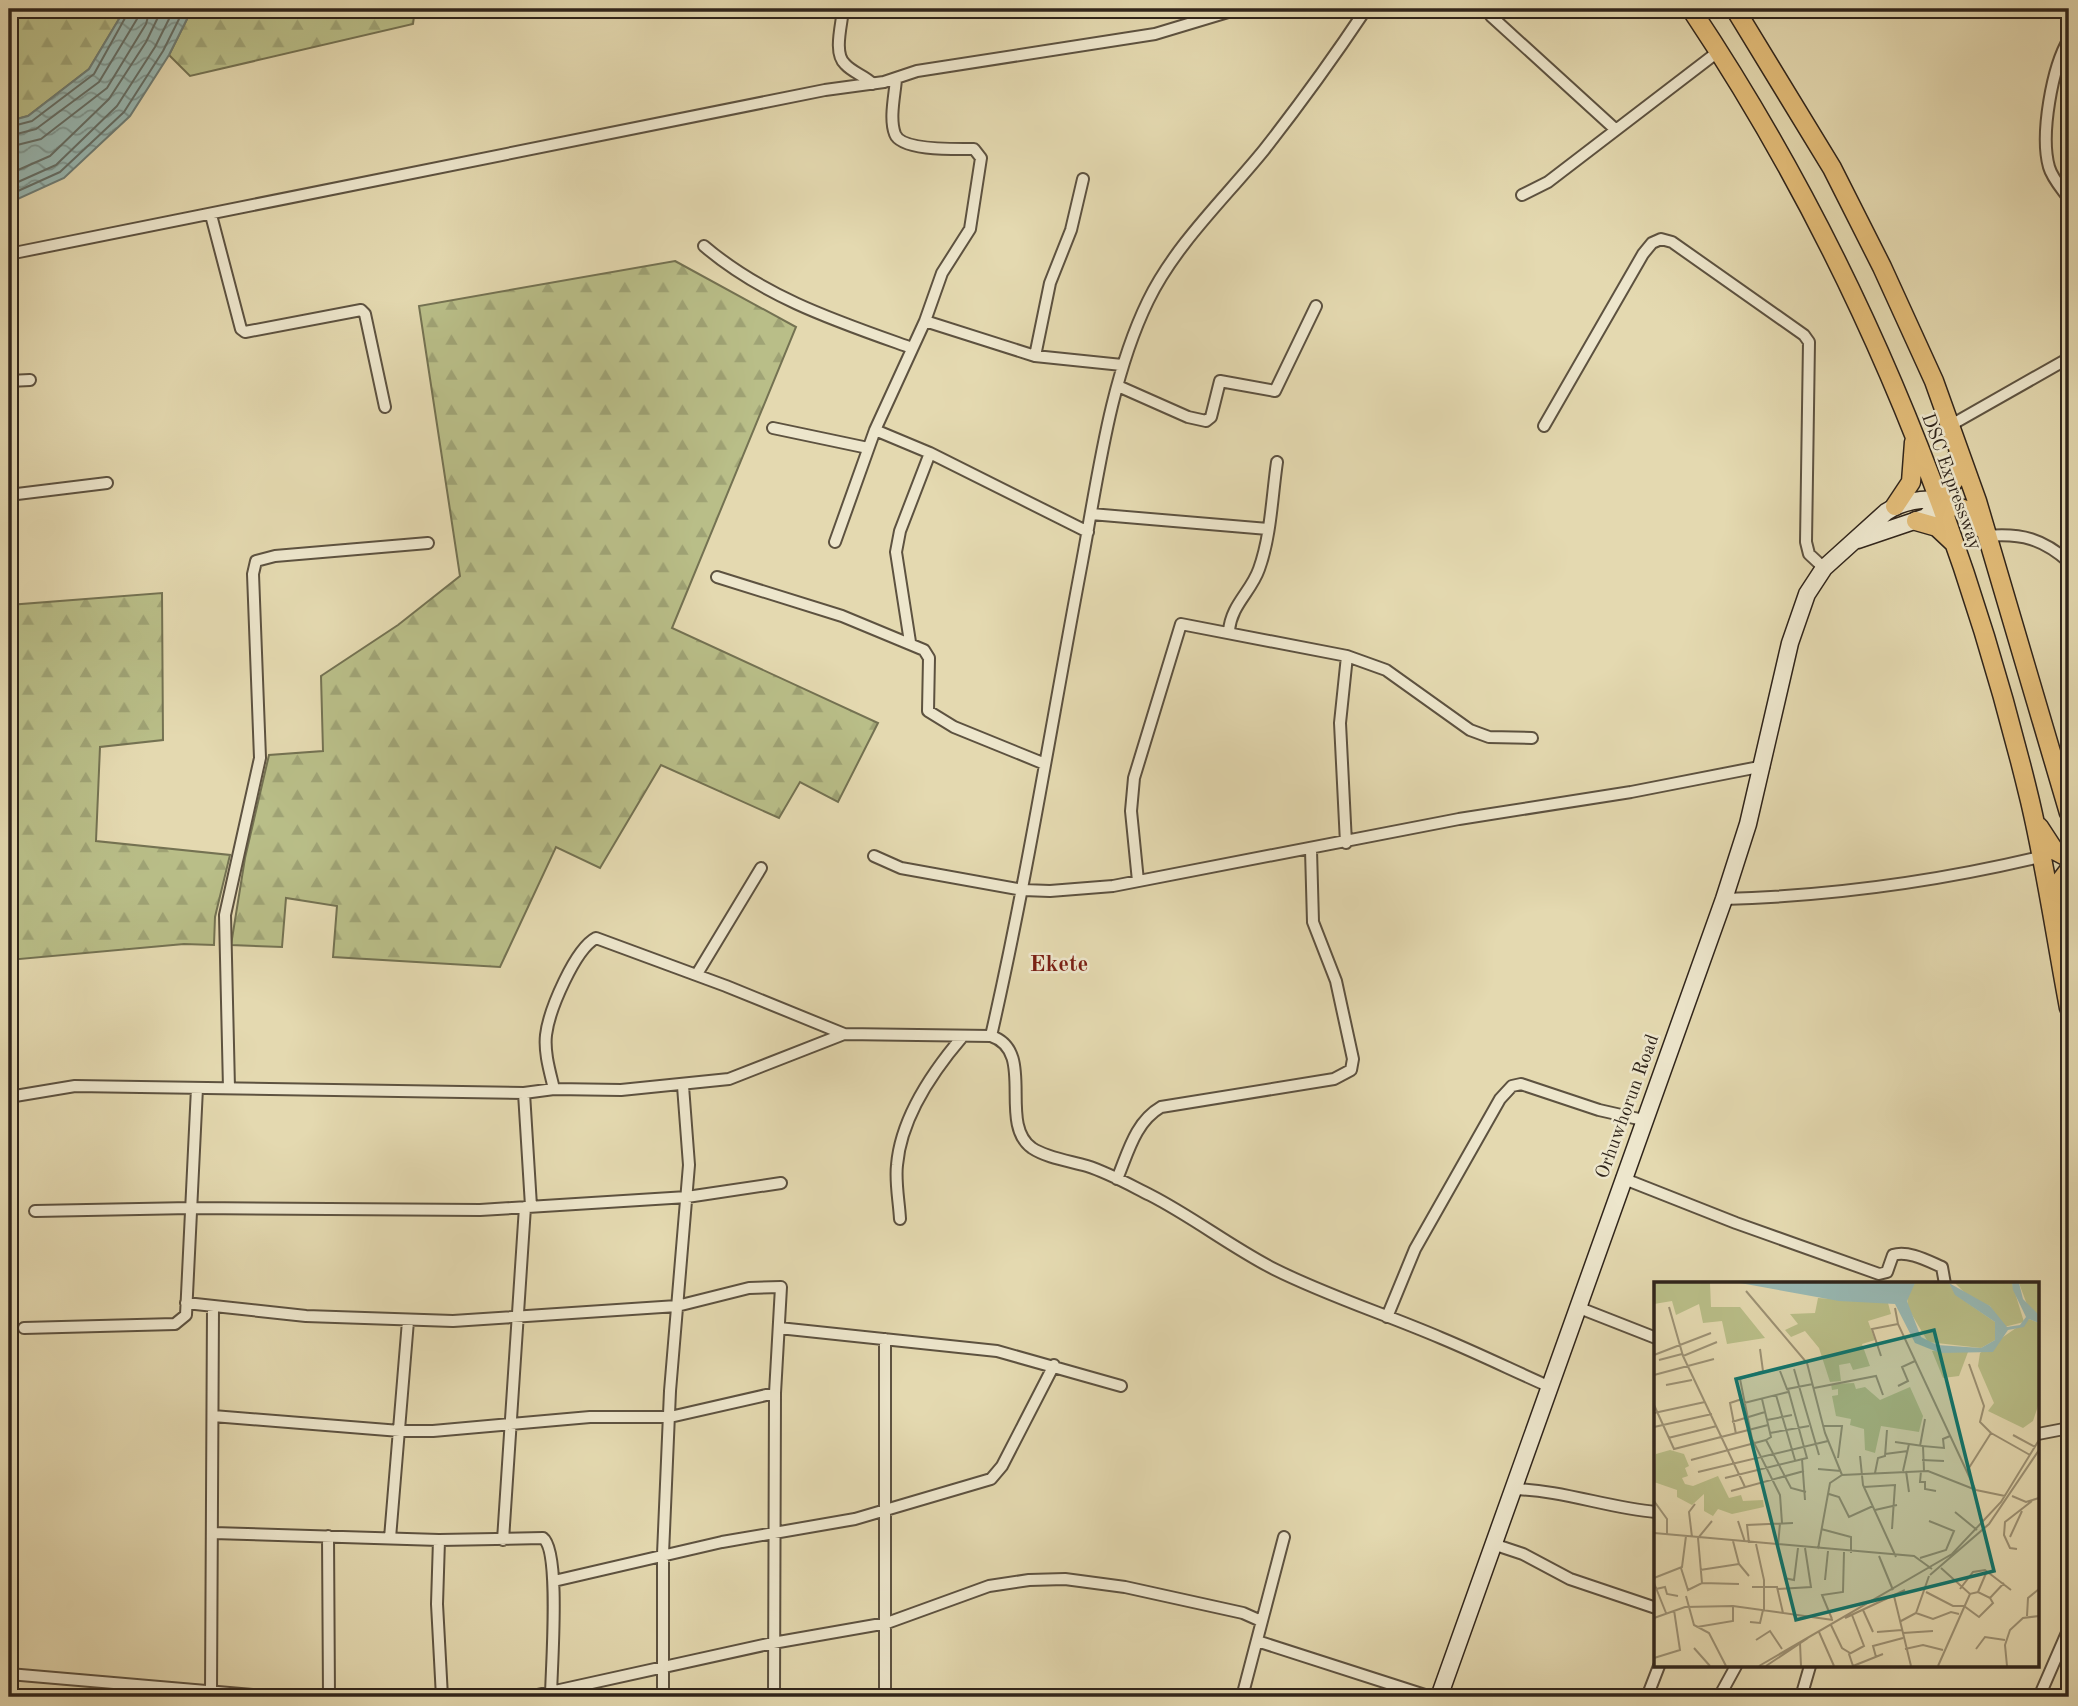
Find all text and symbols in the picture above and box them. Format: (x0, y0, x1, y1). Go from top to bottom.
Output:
street label: DSC Expressway (1917, 411, 1984, 553)
district label: Ekete (1030, 953, 1088, 976)
street label: Orhuwhorun Road (1593, 1032, 1663, 1181)
inset map (1654, 1282, 2039, 1668)

